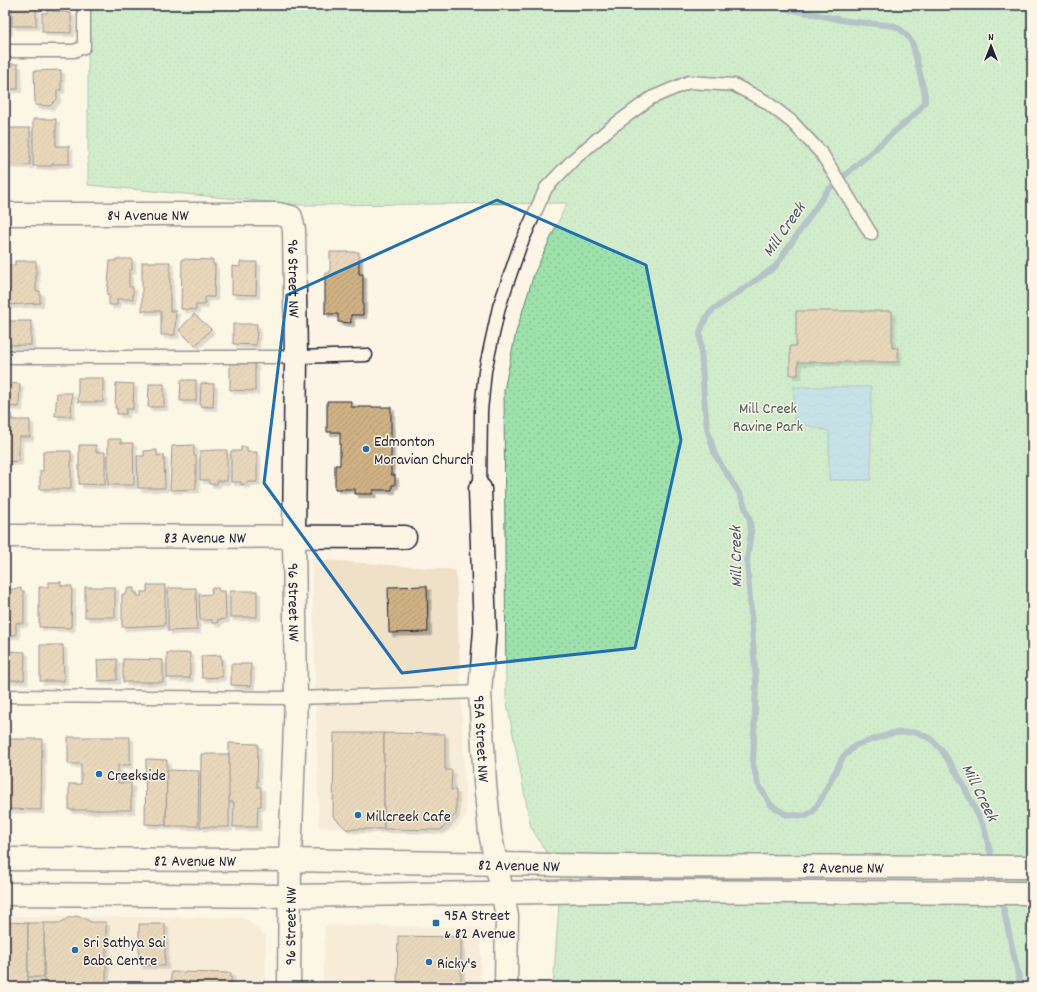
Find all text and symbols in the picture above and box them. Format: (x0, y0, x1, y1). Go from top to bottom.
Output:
north arrow (971, 26, 1011, 66)
text: N (988, 30, 994, 46)
water label: Mill Creek (758, 197, 814, 263)
street label: 84 Avenue NW (107, 205, 189, 228)
street label: 96 Street NW (280, 239, 304, 319)
park label: Mill Creek Ravine Park (733, 398, 803, 439)
place label: Edmonton Moravian Church (374, 431, 474, 472)
marker: Edmonton Moravian Church (361, 444, 371, 454)
water label: Mill Creek (725, 524, 751, 588)
street label: 83 Avenue NW (164, 527, 247, 551)
street label: 96 Street NW (280, 563, 304, 643)
street label: 95A Street NW (466, 695, 494, 784)
water label: Mill Creek (954, 760, 1003, 828)
place label: Creekside (107, 765, 166, 788)
marker: Creekside (94, 769, 104, 779)
place label: Millcreek Cafe (366, 806, 451, 829)
marker: Millcreek Cafe (353, 810, 363, 820)
street label: 82 Avenue NW (154, 851, 237, 874)
street label: 82 Avenue NW (478, 855, 561, 879)
street label: 82 Avenue NW (802, 857, 885, 881)
street label: 96 Street NW (280, 886, 304, 965)
place label: 95A Street & 82 Avenue (444, 905, 516, 946)
marker: 95A Street & 82 Avenue (431, 918, 441, 928)
place label: Sri Sathya Sai Baba Centre (83, 932, 166, 973)
marker: Sri Sathya Sai Baba Centre (70, 945, 80, 955)
place label: Ricky's (437, 953, 477, 976)
marker: Ricky's (424, 957, 434, 967)

